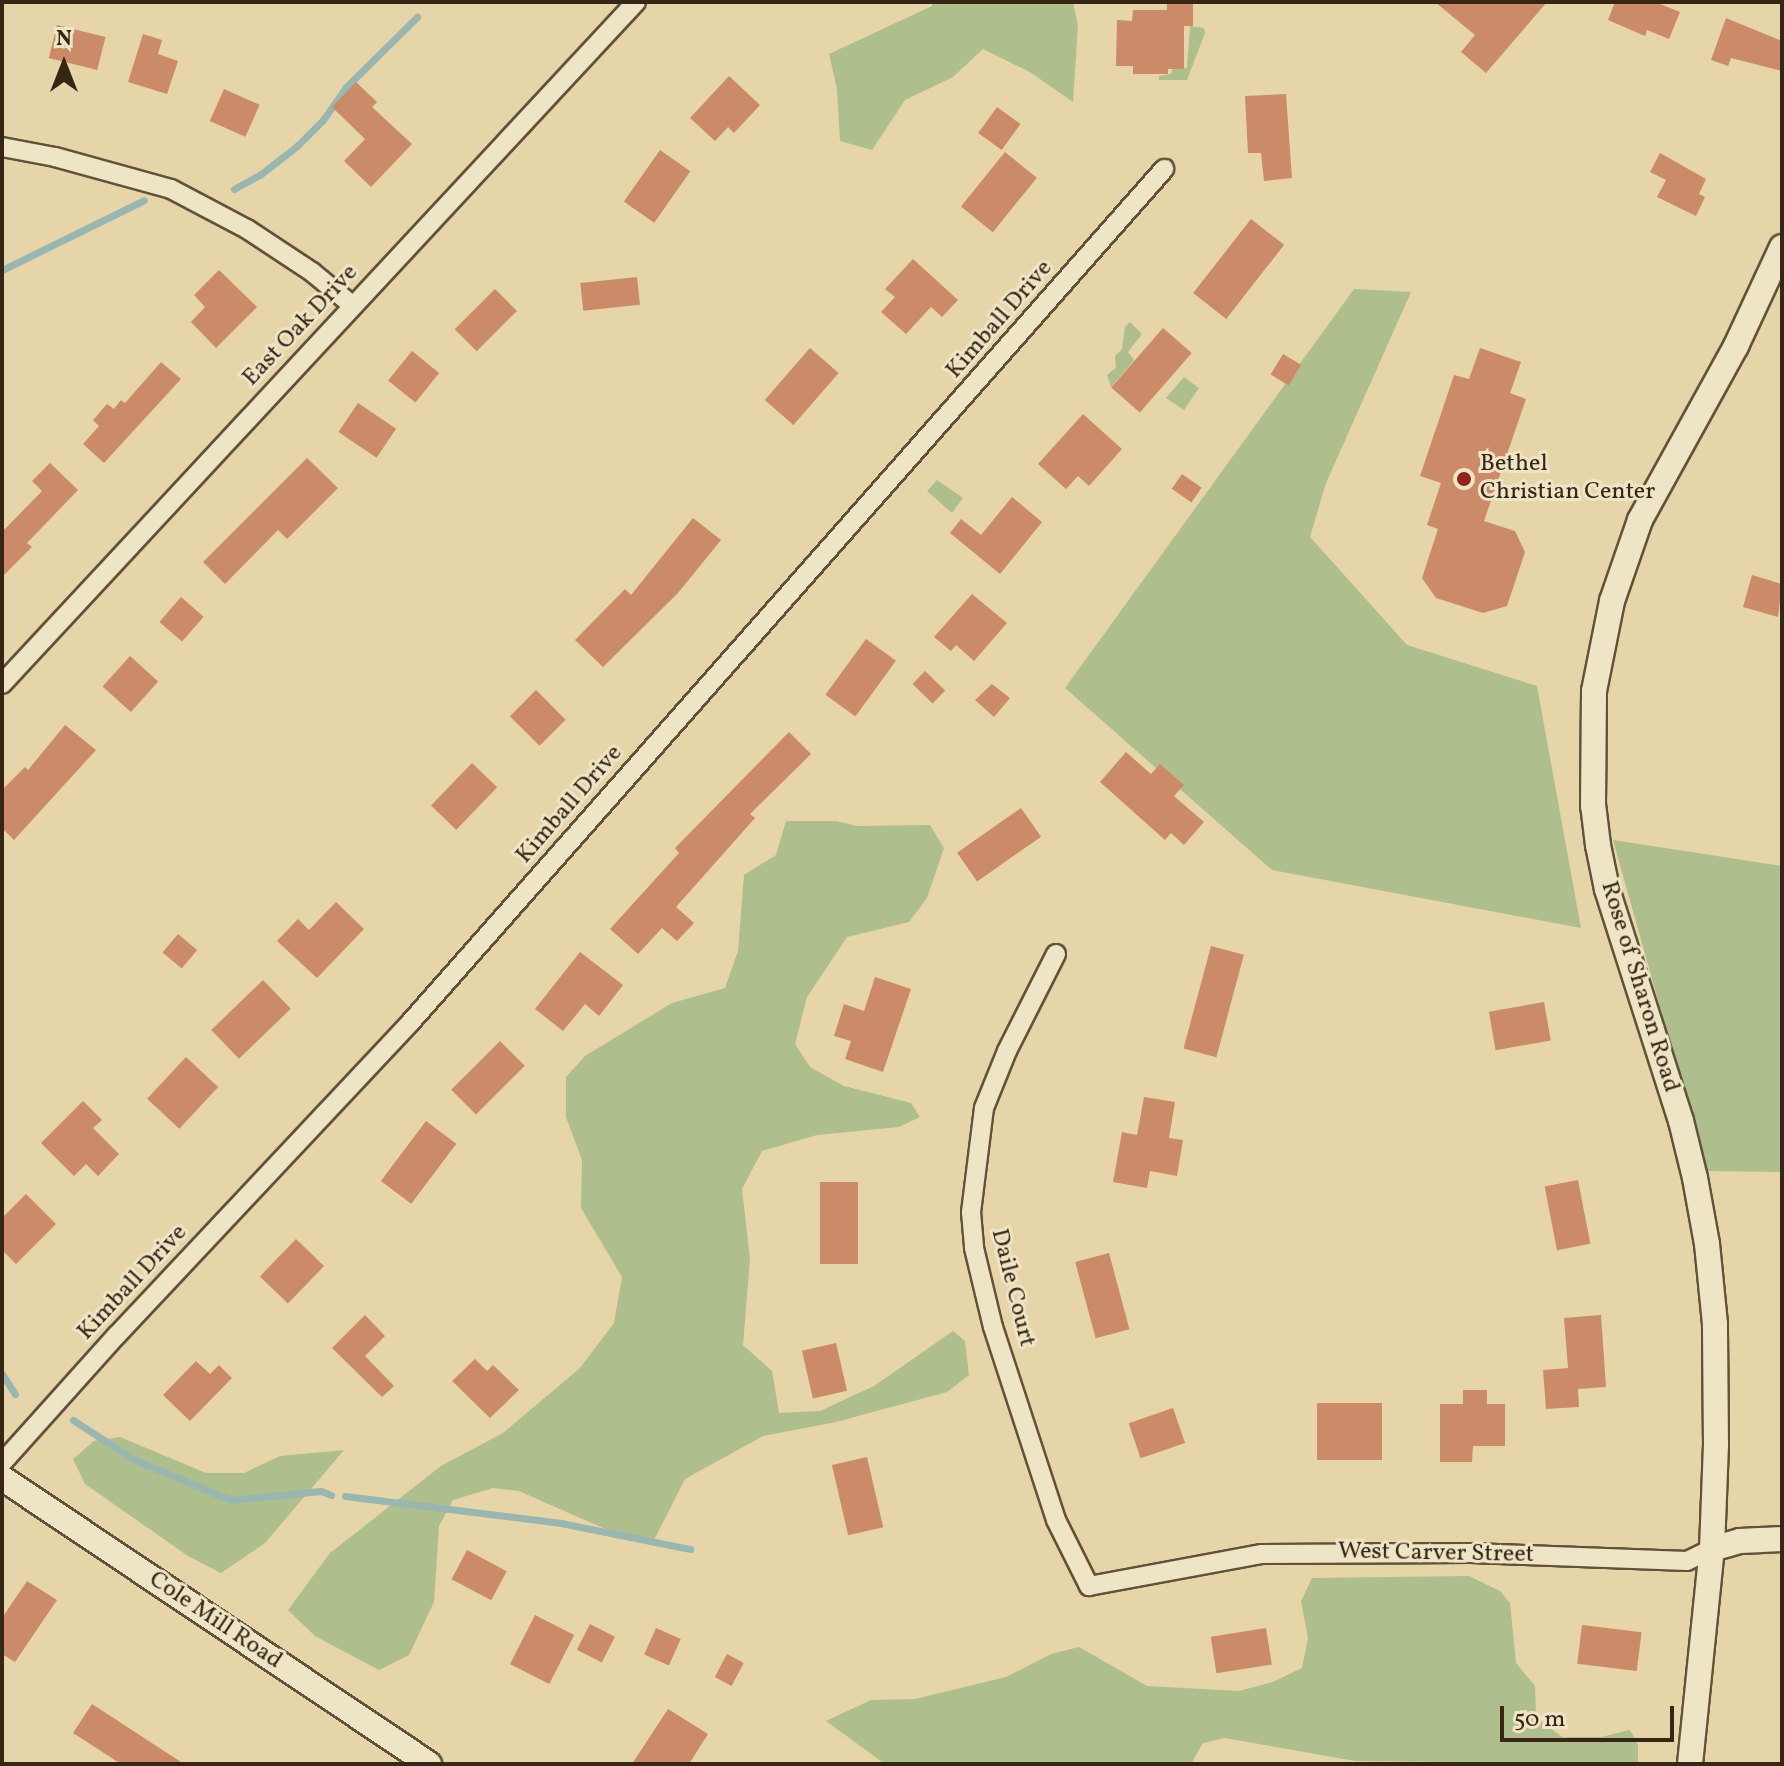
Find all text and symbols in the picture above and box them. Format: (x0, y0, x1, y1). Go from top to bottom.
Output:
north arrow (24, 24, 104, 104)
text: N (56, 24, 72, 55)
street label: Kimball Drive (941, 255, 1059, 385)
street label: East Oak Drive (237, 259, 365, 393)
place label: Bethel Christian Center (1480, 451, 1655, 507)
marker: Bethel Christian Center (1455, 470, 1473, 488)
street label: Kimball Drive (511, 740, 629, 870)
street label: Rose of Sharon Road (1594, 879, 1684, 1095)
street label: Kimball Drive (72, 1219, 194, 1347)
street label: Daile Court (983, 1226, 1041, 1350)
street label: West Carver Street (1338, 1538, 1534, 1570)
street label: Cole Mill Road (143, 1566, 287, 1676)
scale bar (1504, 1690, 1678, 1740)
text: 50 m (1514, 1703, 1566, 1737)

